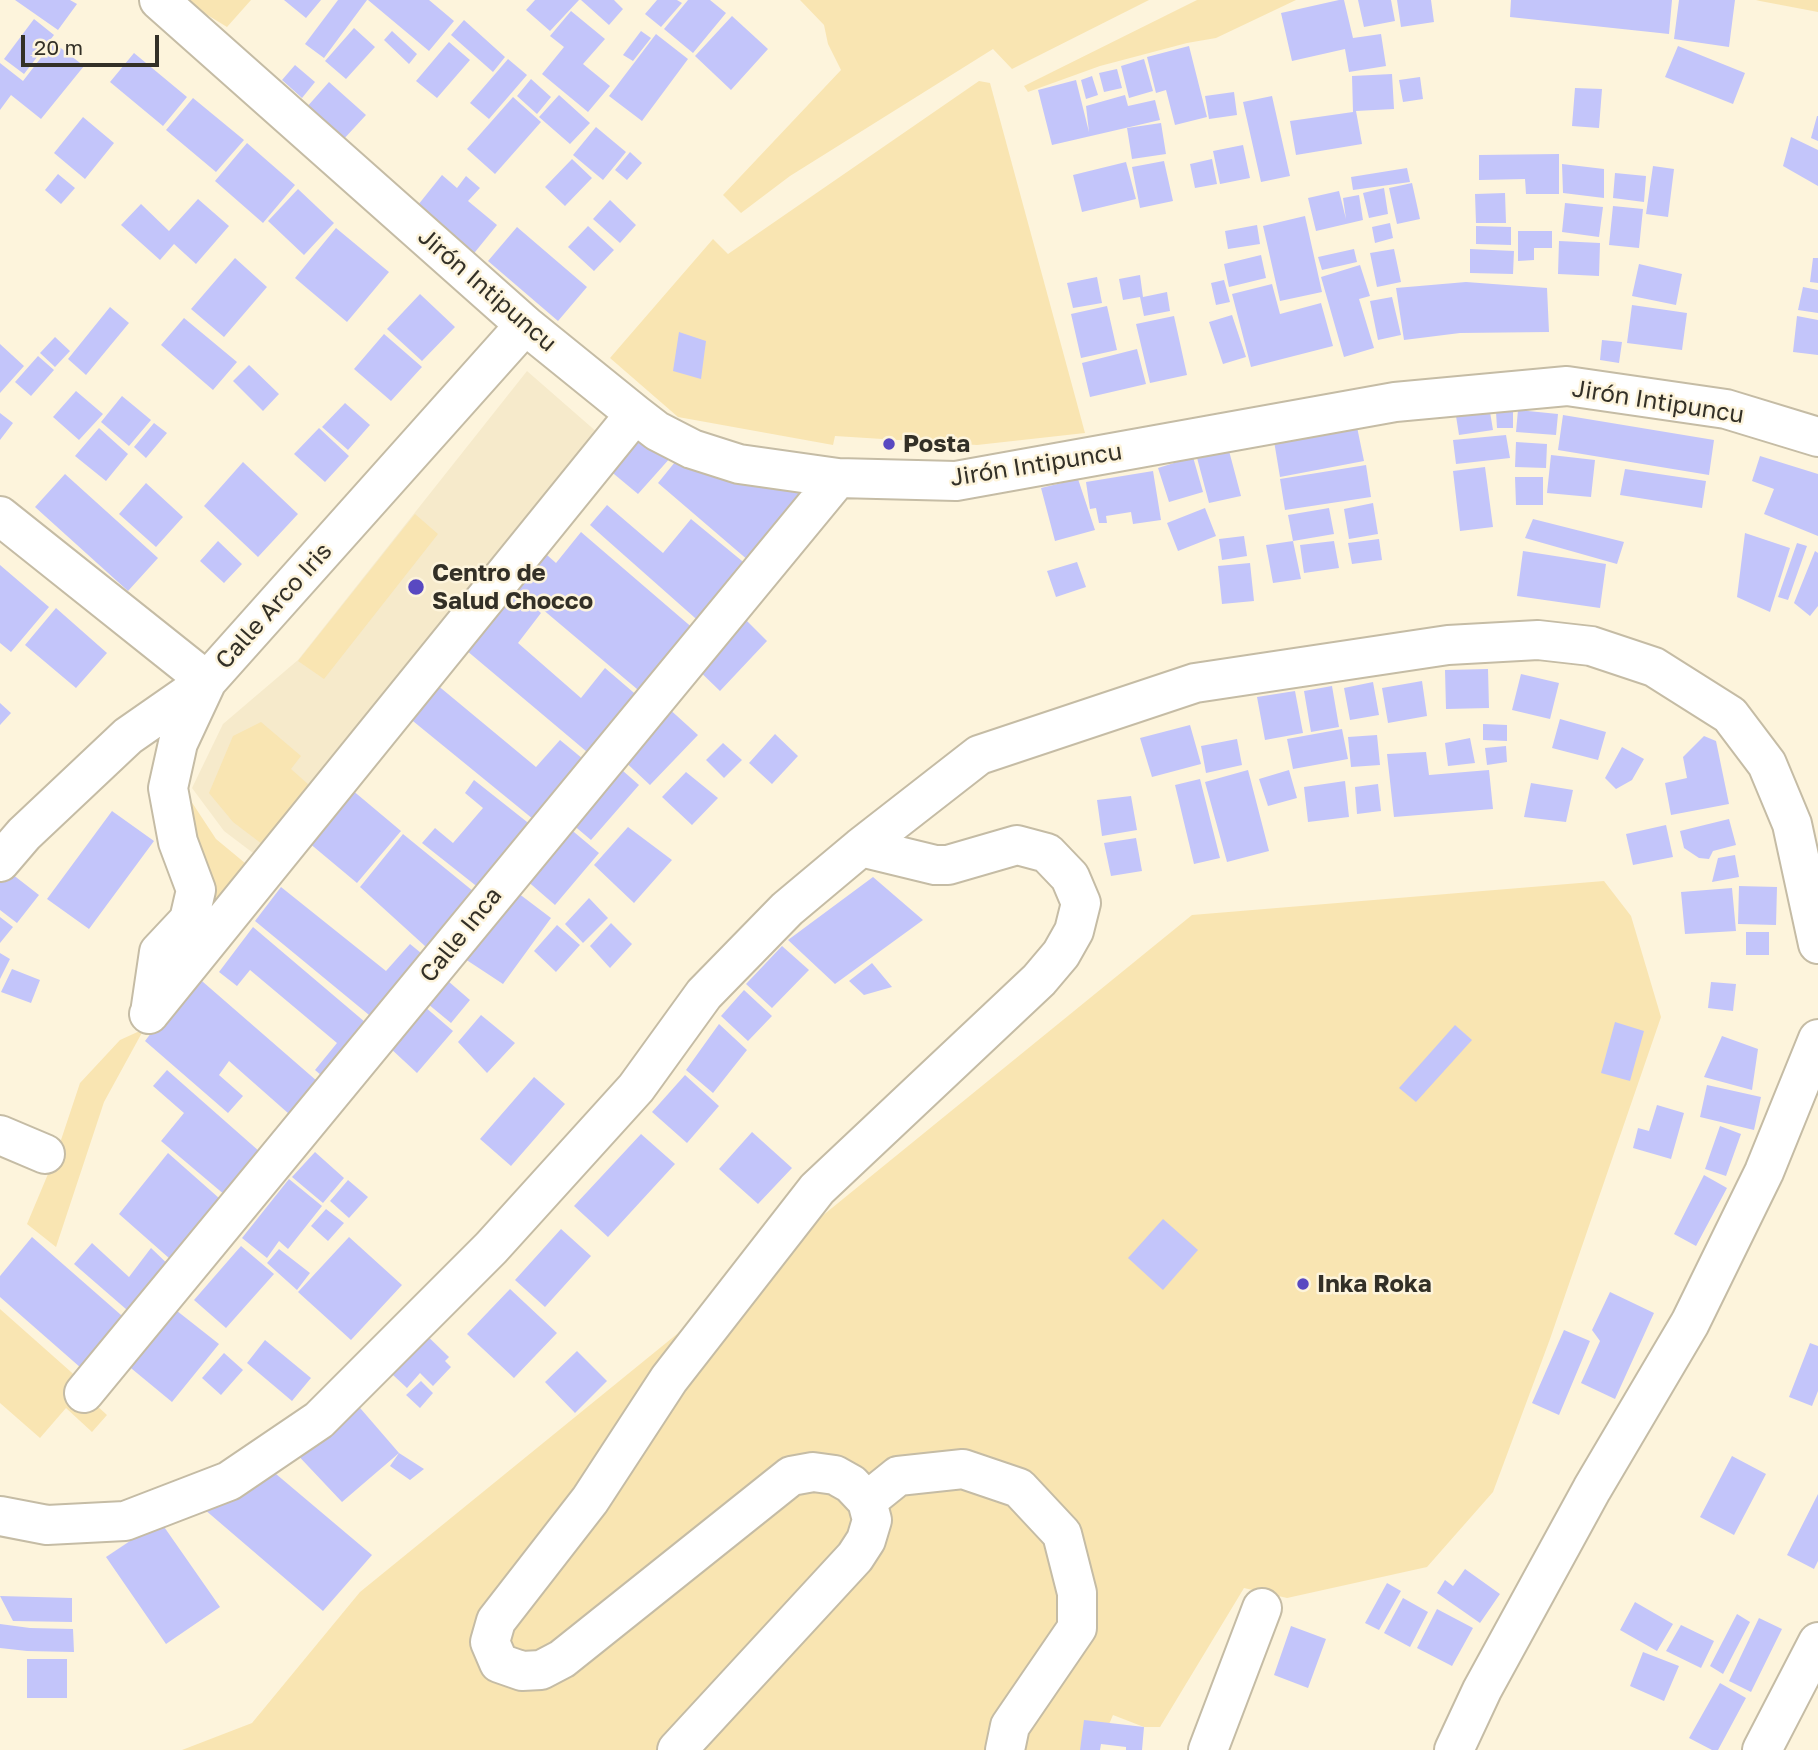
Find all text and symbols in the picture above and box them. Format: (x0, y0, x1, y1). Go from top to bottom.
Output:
scale bar (24, 21, 163, 65)
text: 20 m (34, 34, 83, 60)
street label: Jirón Intipuncu (412, 222, 562, 358)
street label: Jirón Intipuncu (1570, 374, 1746, 430)
place label: Posta (903, 430, 970, 458)
marker: Posta (881, 436, 897, 452)
street label: Jirón Intipuncu (948, 437, 1124, 493)
street label: Calle Arco Iris (210, 537, 338, 675)
place label: Centro de Salud Chocco (432, 559, 593, 615)
marker: Centro de Salud Chocco (406, 577, 426, 597)
street label: Calle Inca (414, 882, 508, 988)
place label: Inka Roka (1317, 1270, 1432, 1298)
marker: Inka Roka (1295, 1276, 1311, 1292)

